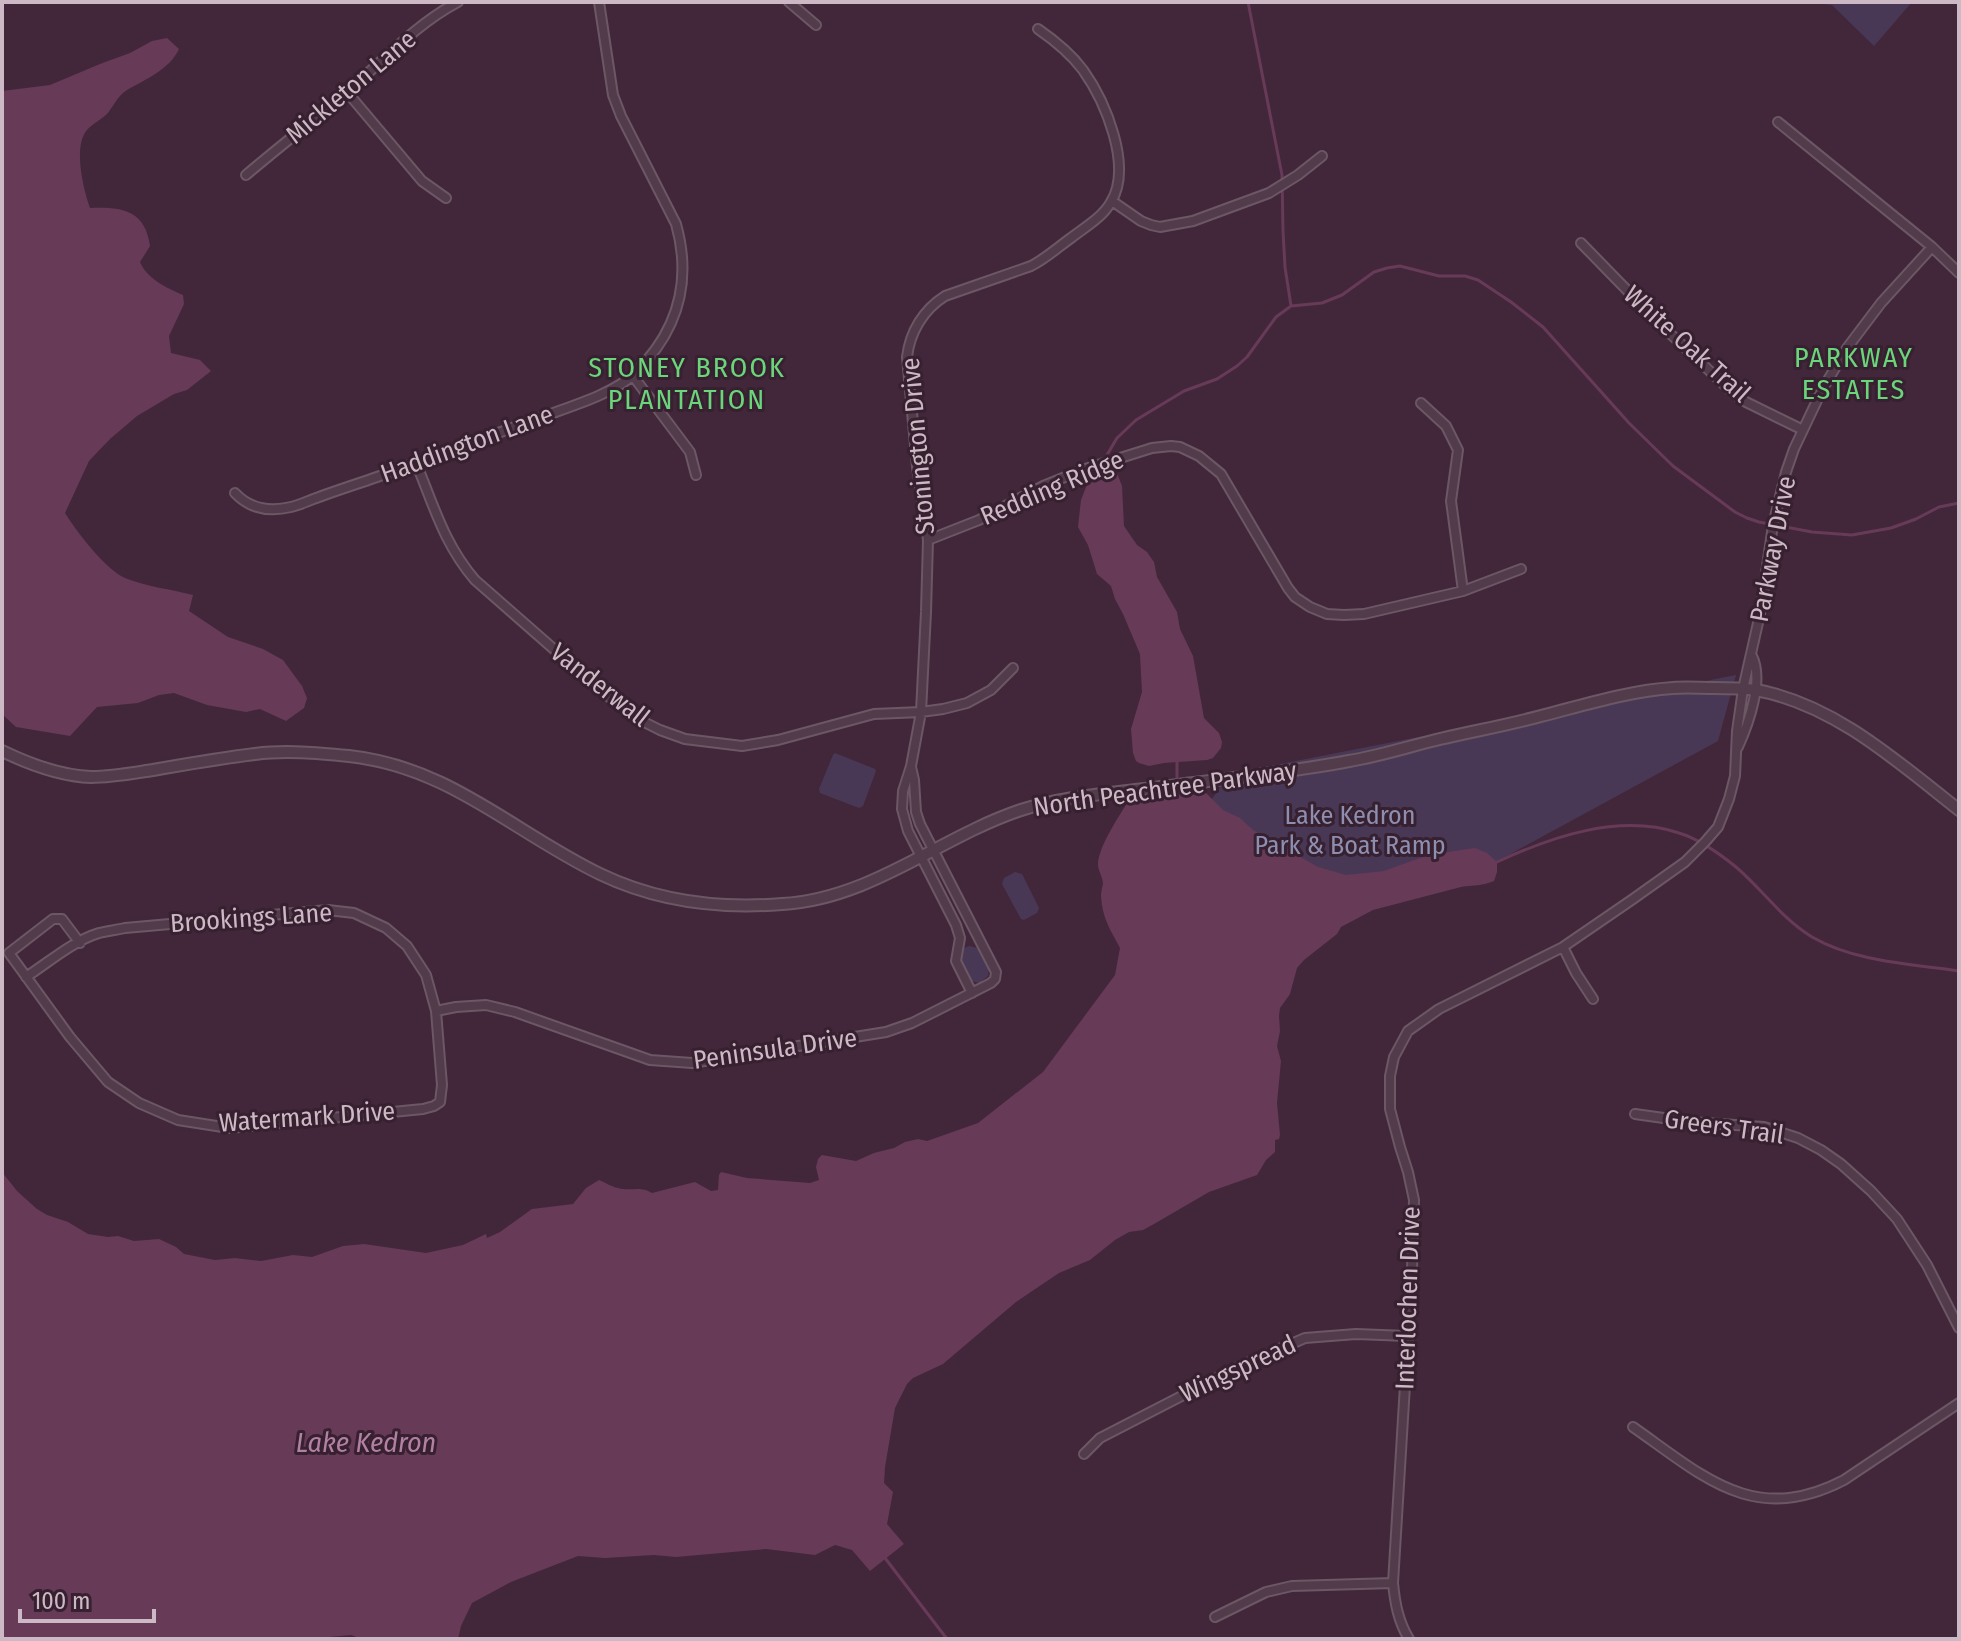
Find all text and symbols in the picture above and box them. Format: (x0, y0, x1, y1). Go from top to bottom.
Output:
street label: Mickleton Lane (280, 24, 422, 150)
street label: White Oak Trail (1617, 279, 1757, 409)
district label: PARKWAY ESTATES (1794, 341, 1914, 406)
district label: STONEY BROOK PLANTATION (588, 351, 786, 416)
street label: Stonington Drive (895, 356, 941, 536)
street label: Haddington Lane (377, 398, 557, 490)
street label: Redding Ridge (976, 444, 1128, 532)
street label: Parkway Drive (1744, 473, 1802, 625)
street label: Vanderwall (544, 637, 656, 733)
street label: North Peachtree Parkway (1031, 755, 1299, 823)
park label: Lake Kedron Park & Boat Ramp (1254, 800, 1446, 861)
street label: Brookings Lane (169, 897, 333, 939)
street label: Peninsula Drive (691, 1022, 859, 1076)
street label: Watermark Drive (218, 1095, 396, 1139)
street label: Greers Trail (1662, 1103, 1786, 1151)
street label: Interlochen Drive (1389, 1206, 1427, 1390)
street label: Wingspread (1175, 1329, 1301, 1409)
water label: Lake Kedron (296, 1426, 436, 1459)
scale bar (20, 1573, 154, 1623)
text: 100 m (32, 1587, 90, 1615)

